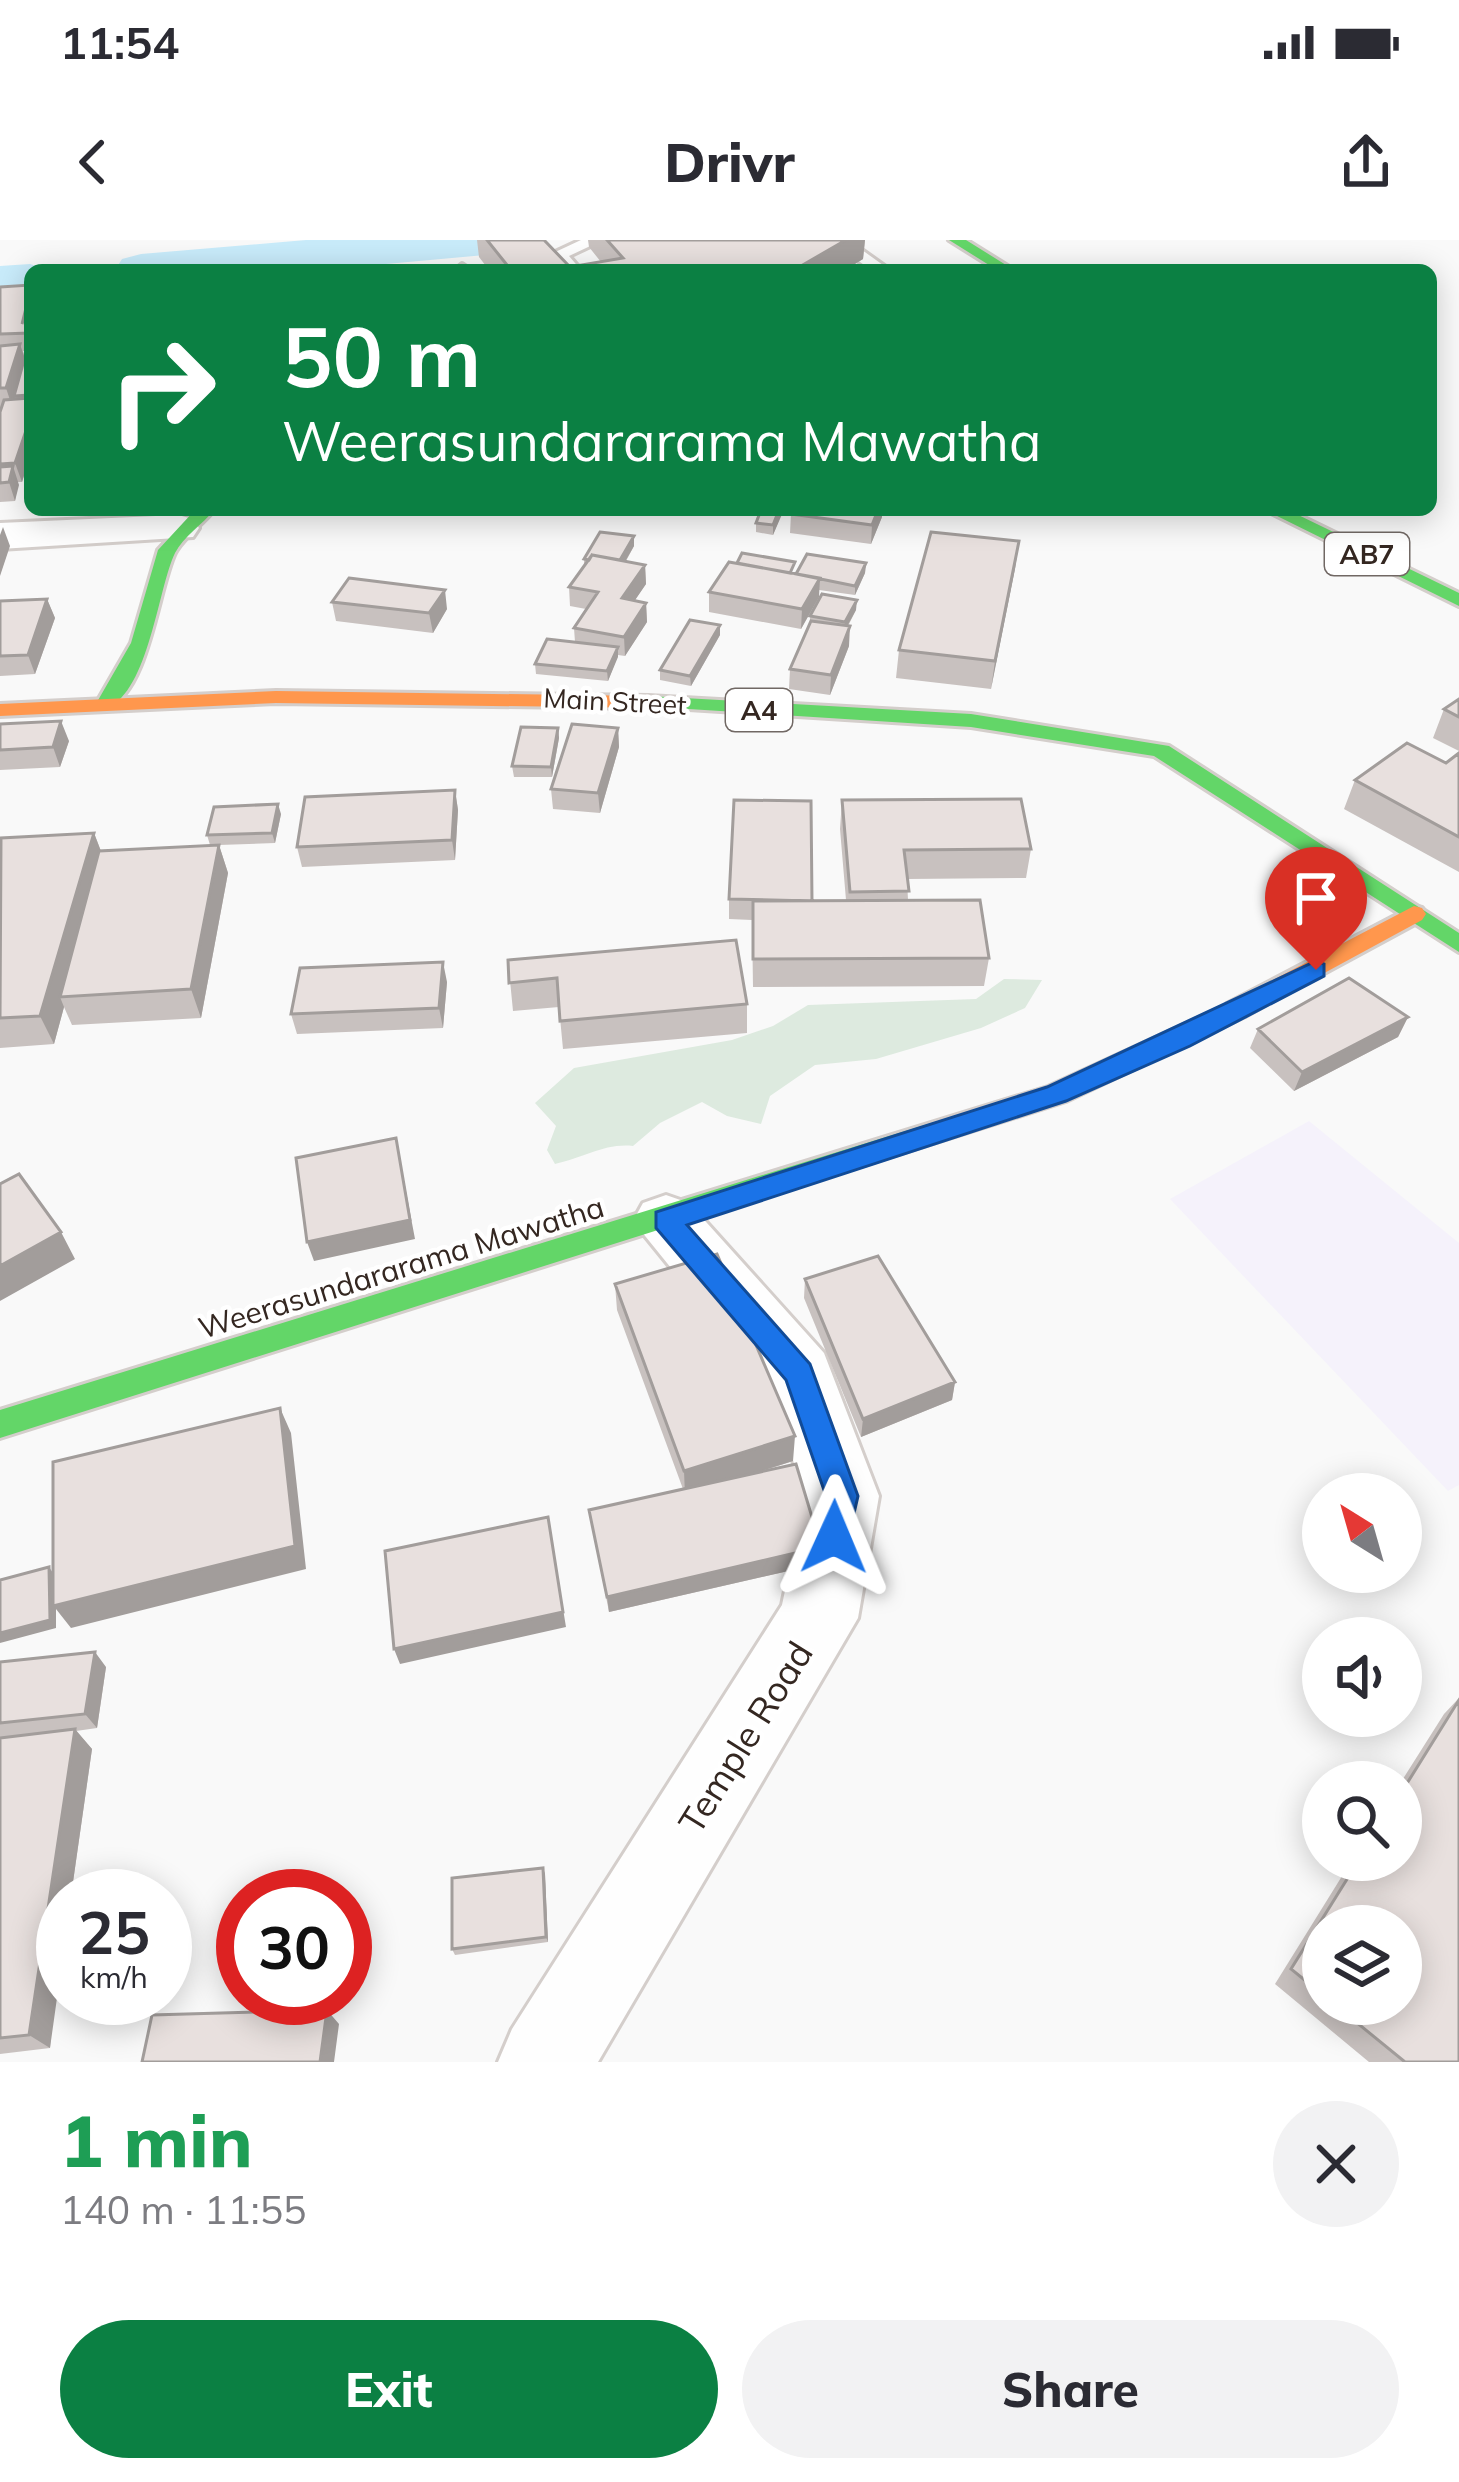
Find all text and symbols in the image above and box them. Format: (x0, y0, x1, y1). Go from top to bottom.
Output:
text: 11:54 (60, 14, 179, 70)
text: Drivr (664, 128, 795, 196)
icon: back (60, 129, 126, 195)
icon: share (1333, 129, 1399, 195)
text: 50 m (282, 303, 481, 408)
icon: right (84, 312, 240, 468)
text: Weerasundararama Mawatha (282, 407, 1041, 475)
road number: AB7 (1325, 533, 1409, 575)
street label: Main Street (543, 680, 687, 722)
road number: A4 (726, 689, 792, 731)
pin (1265, 847, 1367, 970)
icon: arrive (1283, 865, 1349, 931)
street label: Weerasundararama Mawatha (194, 1187, 608, 1347)
north arrow (1302, 1473, 1422, 1593)
map controls (1302, 1473, 1422, 2025)
position arrow (771, 1474, 897, 1600)
button: sound (1302, 1617, 1422, 1737)
street label: Temple Road (668, 1633, 822, 1841)
button: search (1302, 1761, 1422, 1881)
speed limit sign: 30 (216, 1869, 372, 2025)
text: 25 (78, 1894, 150, 1969)
button: layers (1302, 1905, 1422, 2025)
text: km/h (80, 1958, 148, 1996)
text: 1 min (60, 2095, 253, 2185)
button: close (1273, 2101, 1399, 2227)
text: 140 m · 11:55 (60, 2185, 306, 2234)
button: Exit (60, 2320, 718, 2458)
button: Share (742, 2320, 1399, 2458)

